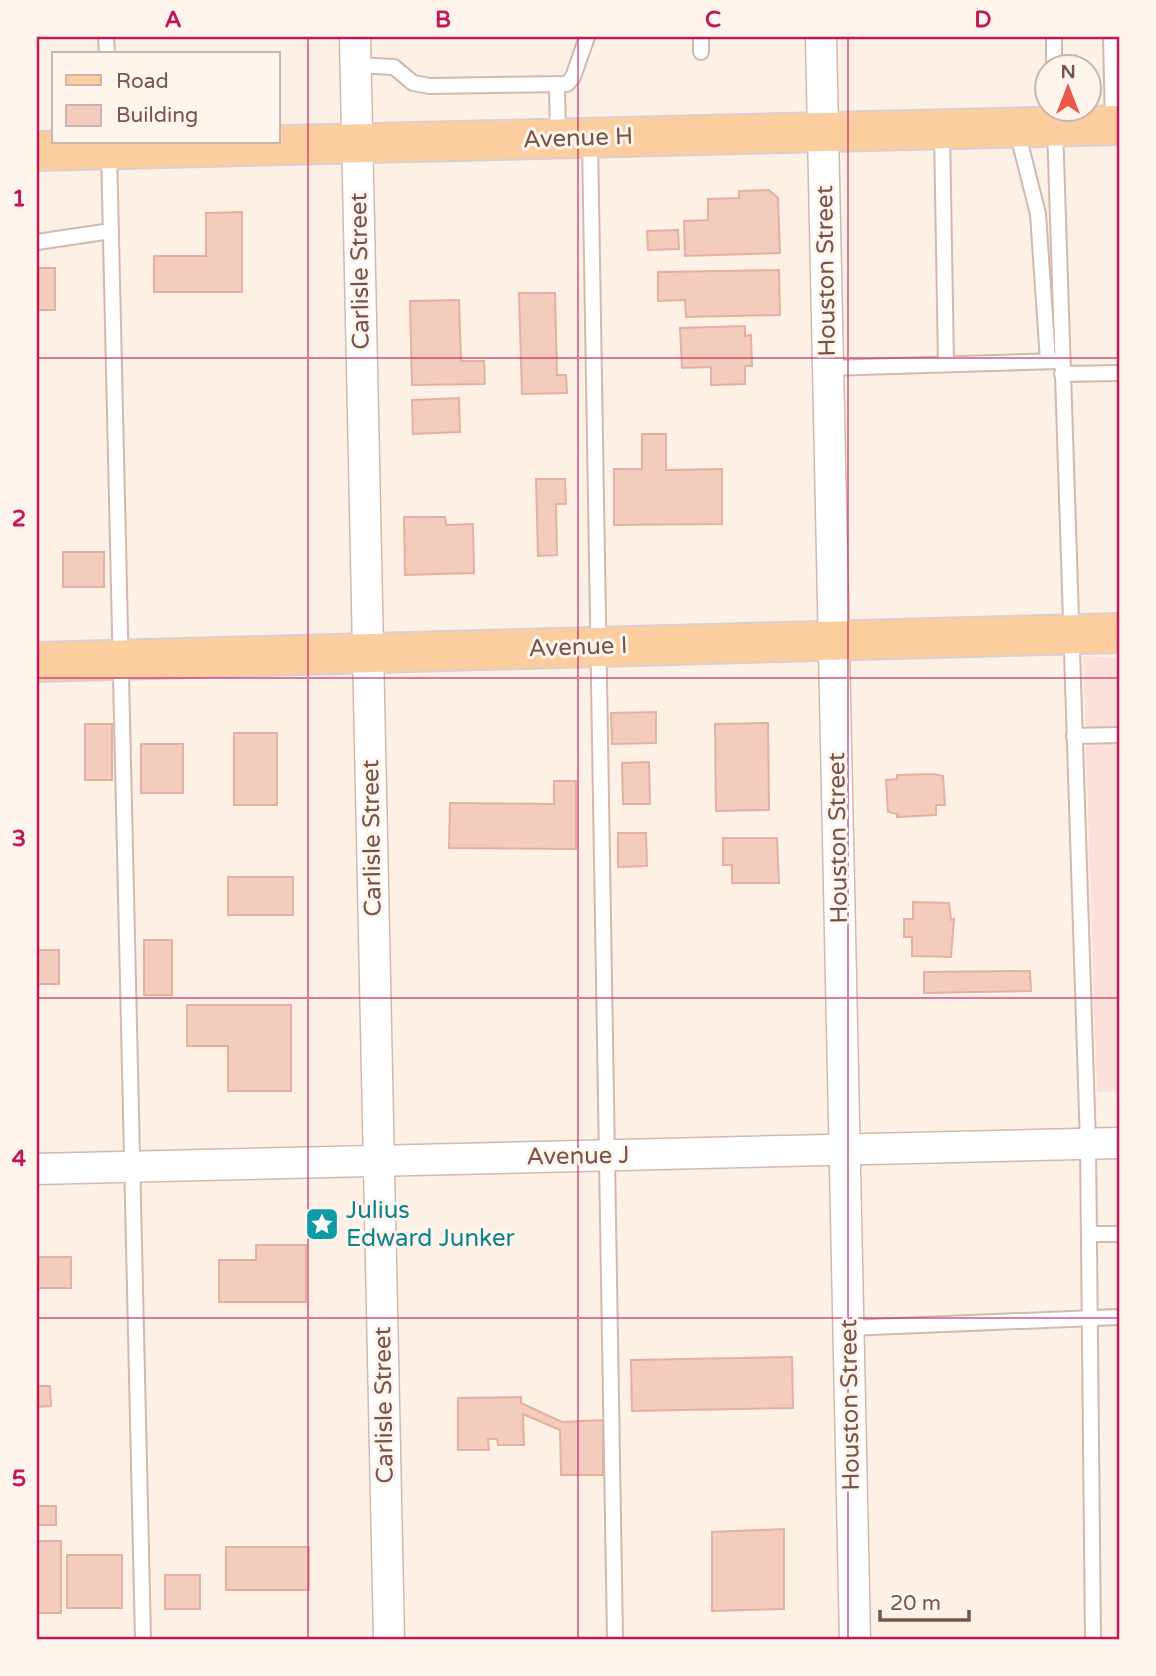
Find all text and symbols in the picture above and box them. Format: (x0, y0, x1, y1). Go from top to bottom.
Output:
text: A (164, 6, 182, 34)
text: B (435, 6, 451, 34)
text: C (705, 6, 721, 34)
text: D (974, 6, 992, 34)
legend (52, 52, 280, 144)
north arrow (1034, 52, 1104, 122)
text: N (1060, 61, 1076, 83)
text: Road (116, 69, 169, 94)
text: Building (116, 103, 198, 128)
street label: Avenue H (522, 122, 634, 154)
text: 1 (12, 185, 26, 213)
street label: Houston Street (810, 185, 842, 357)
street label: Carlisle Street (344, 192, 376, 350)
text: 2 (12, 505, 26, 533)
street label: Avenue I (528, 631, 628, 663)
street label: Houston Street (822, 752, 854, 924)
street label: Carlisle Street (356, 759, 388, 917)
text: 3 (12, 825, 26, 853)
street label: Avenue J (526, 1141, 630, 1171)
text: 4 (12, 1145, 27, 1173)
place label: Julius Edward Junker (346, 1196, 516, 1253)
place icon: Julius Edward Junker (303, 1205, 341, 1243)
street label: Houston Street (834, 1319, 866, 1491)
street label: Carlisle Street (368, 1326, 400, 1484)
text: 5 (12, 1465, 26, 1493)
scale bar (880, 1578, 969, 1622)
text: 20 m (890, 1591, 941, 1616)

